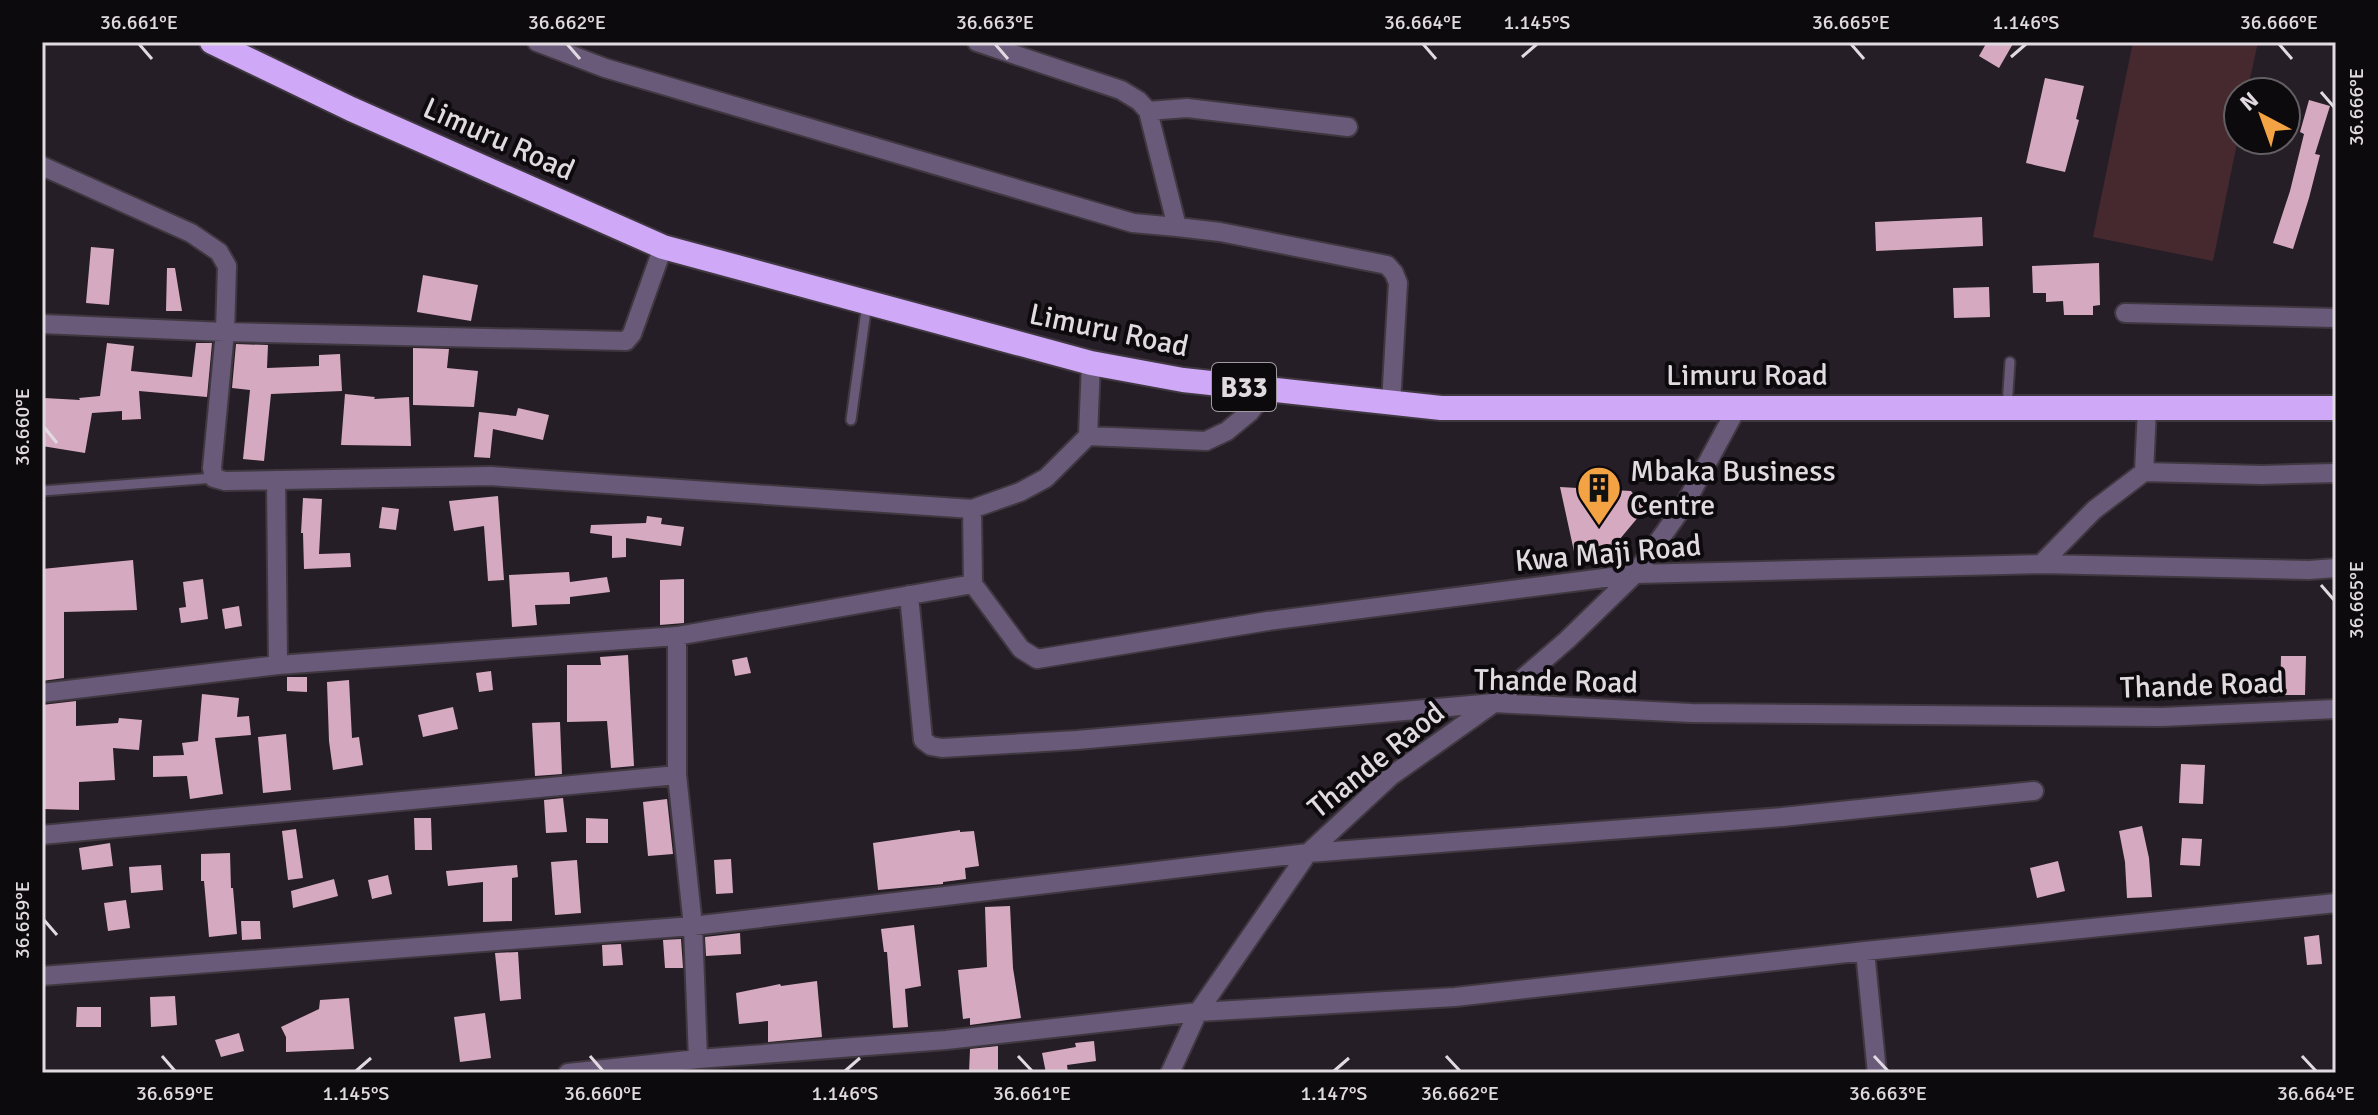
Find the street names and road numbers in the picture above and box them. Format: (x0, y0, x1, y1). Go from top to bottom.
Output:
street label: Limuru Road (417, 90, 580, 189)
street label: Limuru Road (1026, 296, 1192, 365)
street label: Limuru Road (1666, 357, 1828, 394)
road number: B33 (1212, 363, 1276, 411)
street label: Kwa Maji Road (1513, 527, 1703, 580)
street label: Thande Road (1473, 662, 1639, 701)
street label: Thande Road (2119, 664, 2285, 707)
street label: Thande Raod (1301, 694, 1452, 827)

